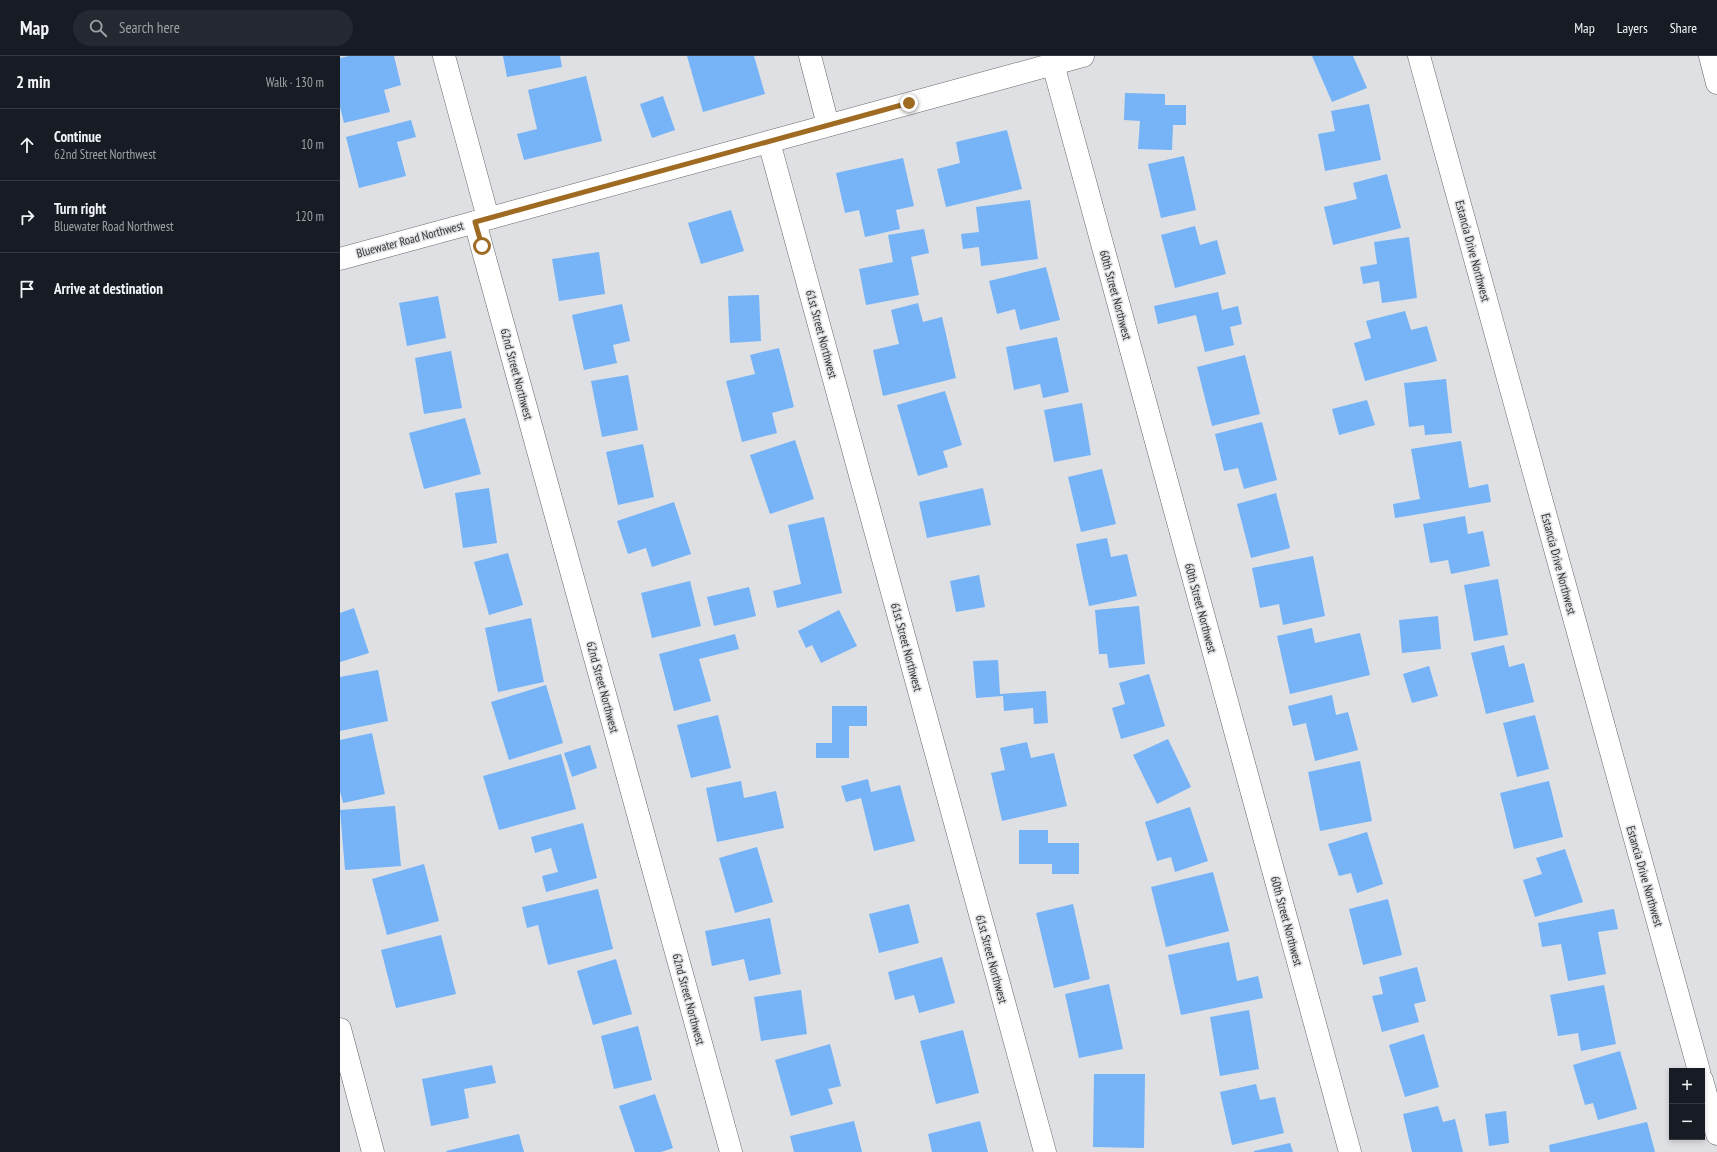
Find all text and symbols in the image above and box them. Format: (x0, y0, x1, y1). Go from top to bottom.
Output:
search box (73, 10, 353, 46)
text: Map (20, 16, 49, 40)
icon: search (87, 17, 109, 39)
text: Search here (119, 18, 180, 37)
text: Map (1574, 19, 1595, 37)
text: Layers (1617, 19, 1648, 37)
text: Share (1670, 19, 1697, 37)
text: 2 min (16, 71, 50, 93)
text: Walk · 130 m (266, 74, 324, 91)
route end (900, 94, 918, 112)
text: Continue (54, 127, 101, 146)
icon: ahead (16, 134, 38, 156)
text: 10 m (301, 136, 324, 153)
text: 62nd Street Northwest (54, 146, 156, 163)
text: Turn right (54, 199, 106, 218)
street label: Estancia Drive Northwest (1452, 199, 1494, 304)
icon: right (16, 206, 38, 228)
text: 120 m (295, 208, 324, 225)
street label: Bluewater Road Northwest (355, 217, 466, 261)
text: Bluewater Road Northwest (54, 218, 174, 235)
route start (473, 237, 491, 255)
street label: 60th Street Northwest (1097, 248, 1135, 342)
icon: arrive (16, 278, 38, 300)
text: Arrive at destination (54, 279, 163, 298)
street label: 61st Street Northwest (803, 288, 841, 381)
street label: 62nd Street Northwest (498, 327, 537, 422)
street label: Estancia Drive Northwest (1538, 512, 1580, 617)
street label: 60th Street Northwest (1182, 561, 1220, 655)
street label: 61st Street Northwest (888, 601, 926, 694)
street label: 62nd Street Northwest (584, 640, 623, 735)
street label: Estancia Drive Northwest (1623, 824, 1667, 929)
street label: 60th Street Northwest (1268, 874, 1306, 968)
street label: 61st Street Northwest (973, 913, 1011, 1006)
street label: 62nd Street Northwest (670, 952, 709, 1047)
map controls (1669, 1068, 1705, 1140)
button: + (1669, 1068, 1705, 1104)
button: − (1669, 1104, 1705, 1140)

